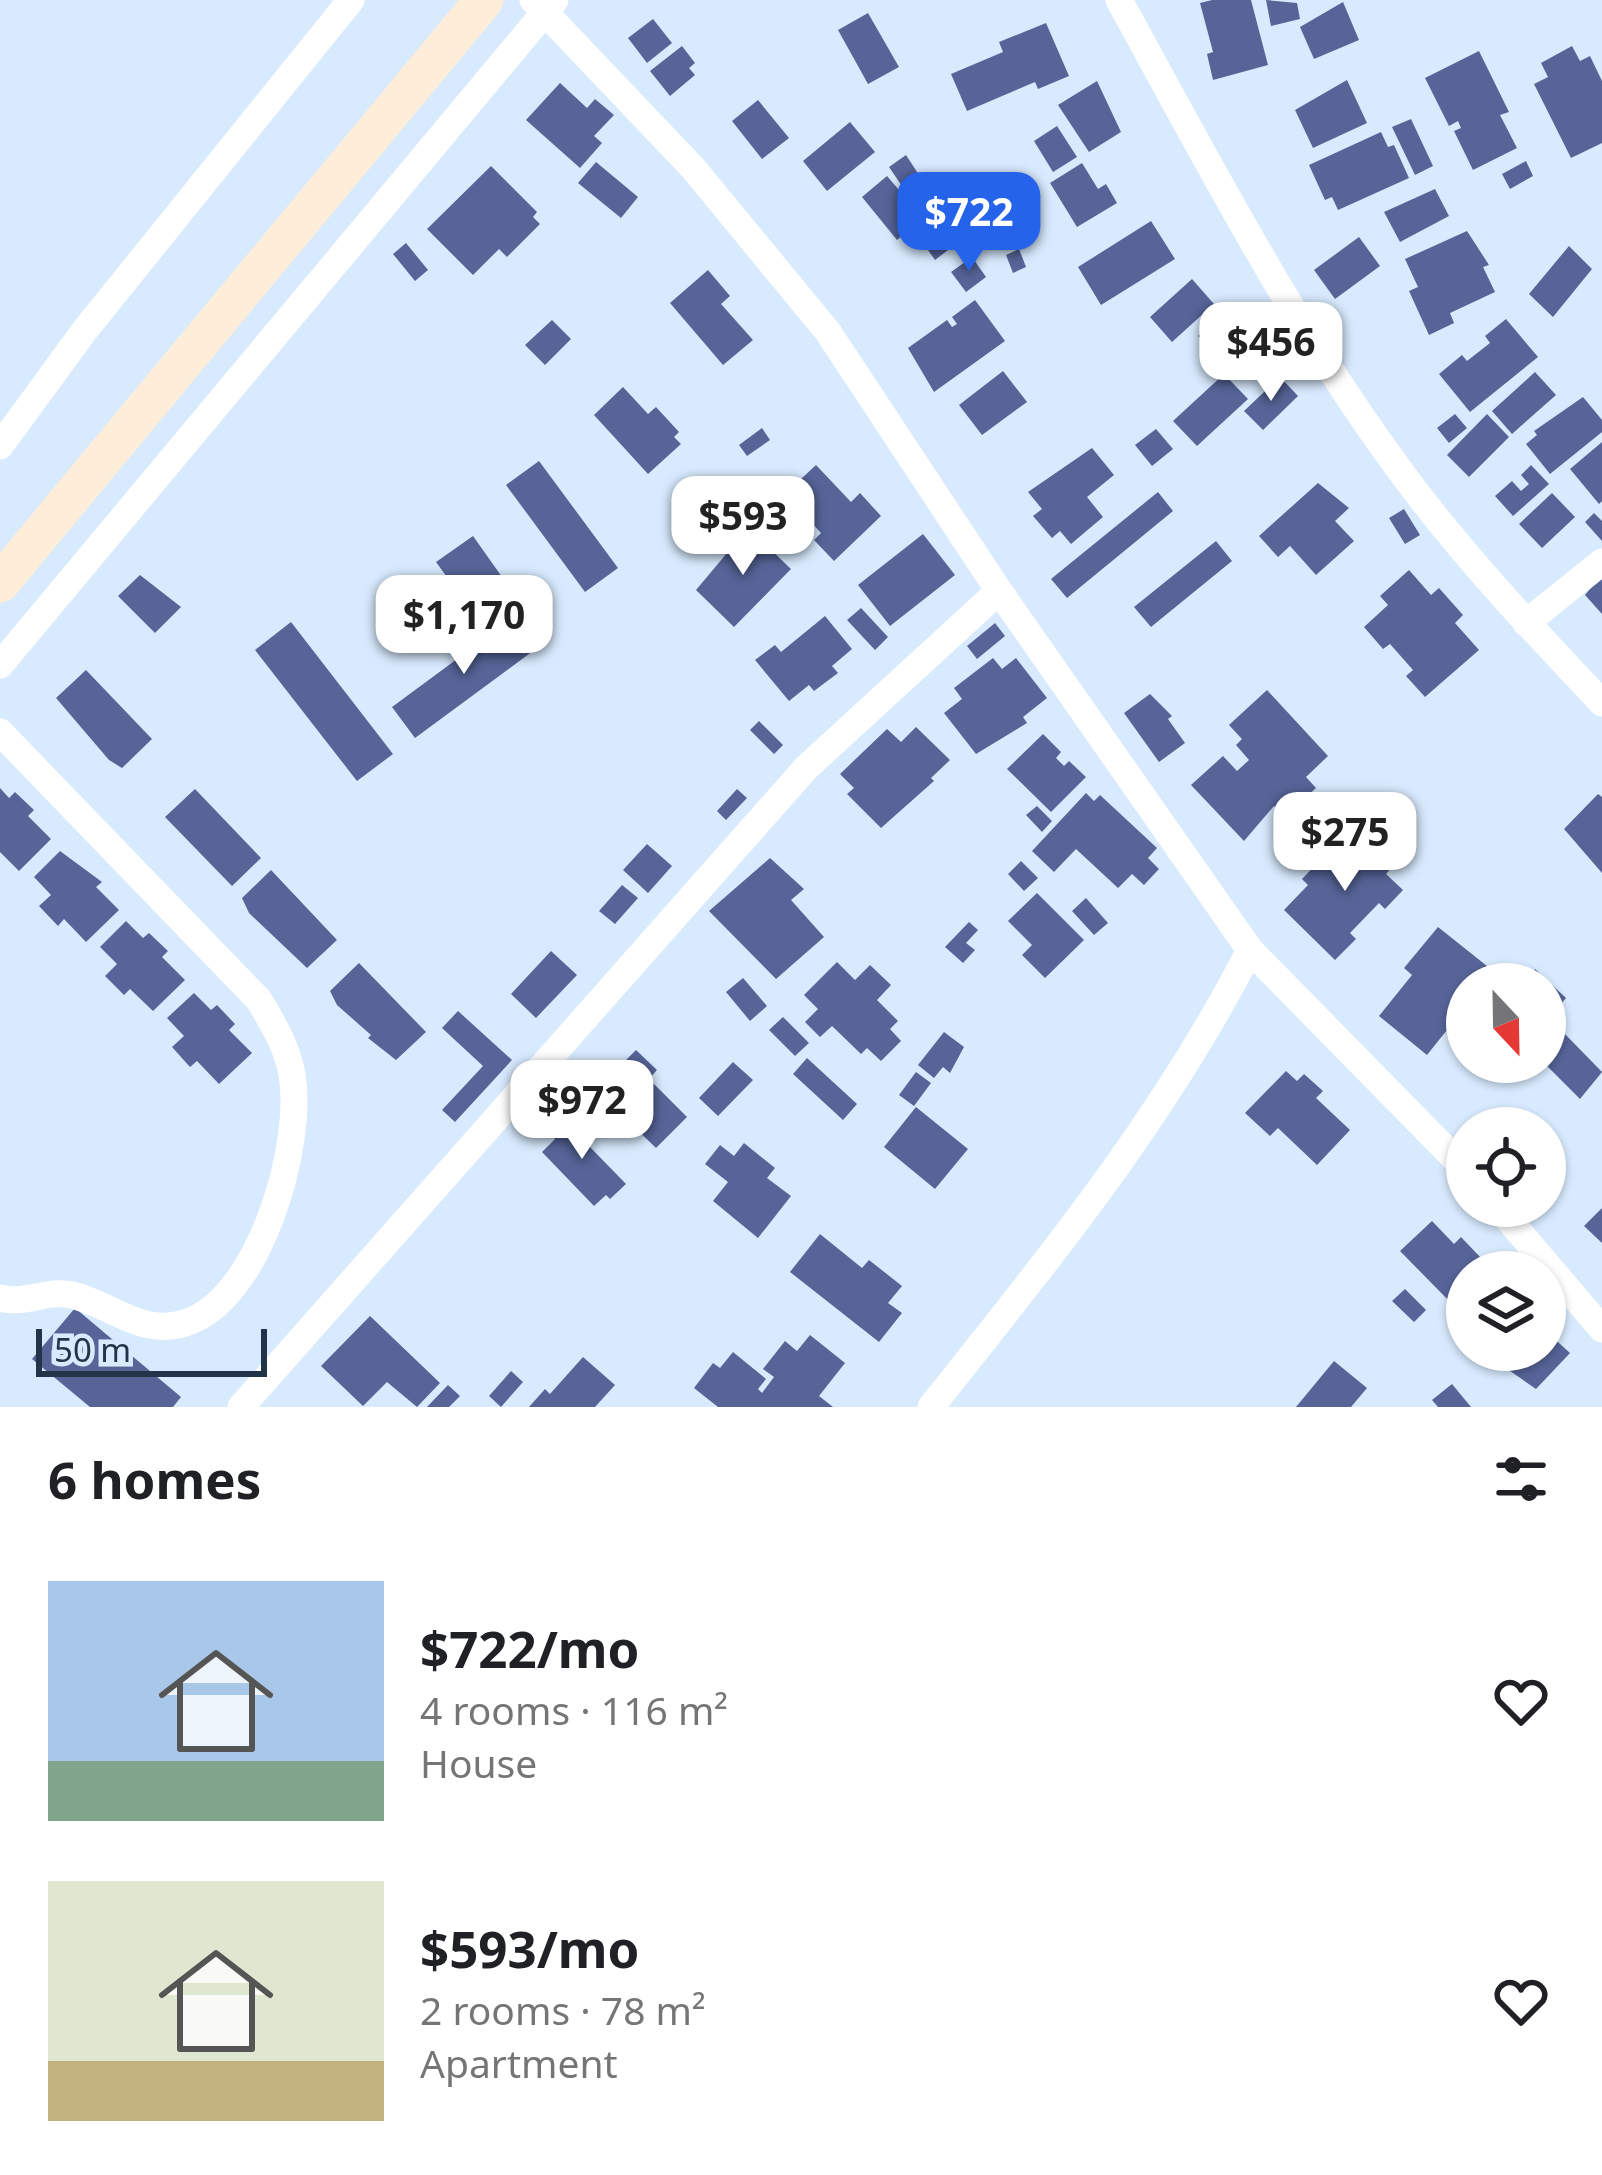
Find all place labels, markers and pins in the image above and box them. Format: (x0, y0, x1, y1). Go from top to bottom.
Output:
pin: $722 (898, 172, 1040, 274)
pin: $456 (1200, 302, 1342, 404)
pin: $593 (672, 476, 814, 578)
pin: $1,170 (366, 575, 562, 677)
pin: $275 (1274, 792, 1416, 894)
pin: $972 (511, 1060, 653, 1162)

